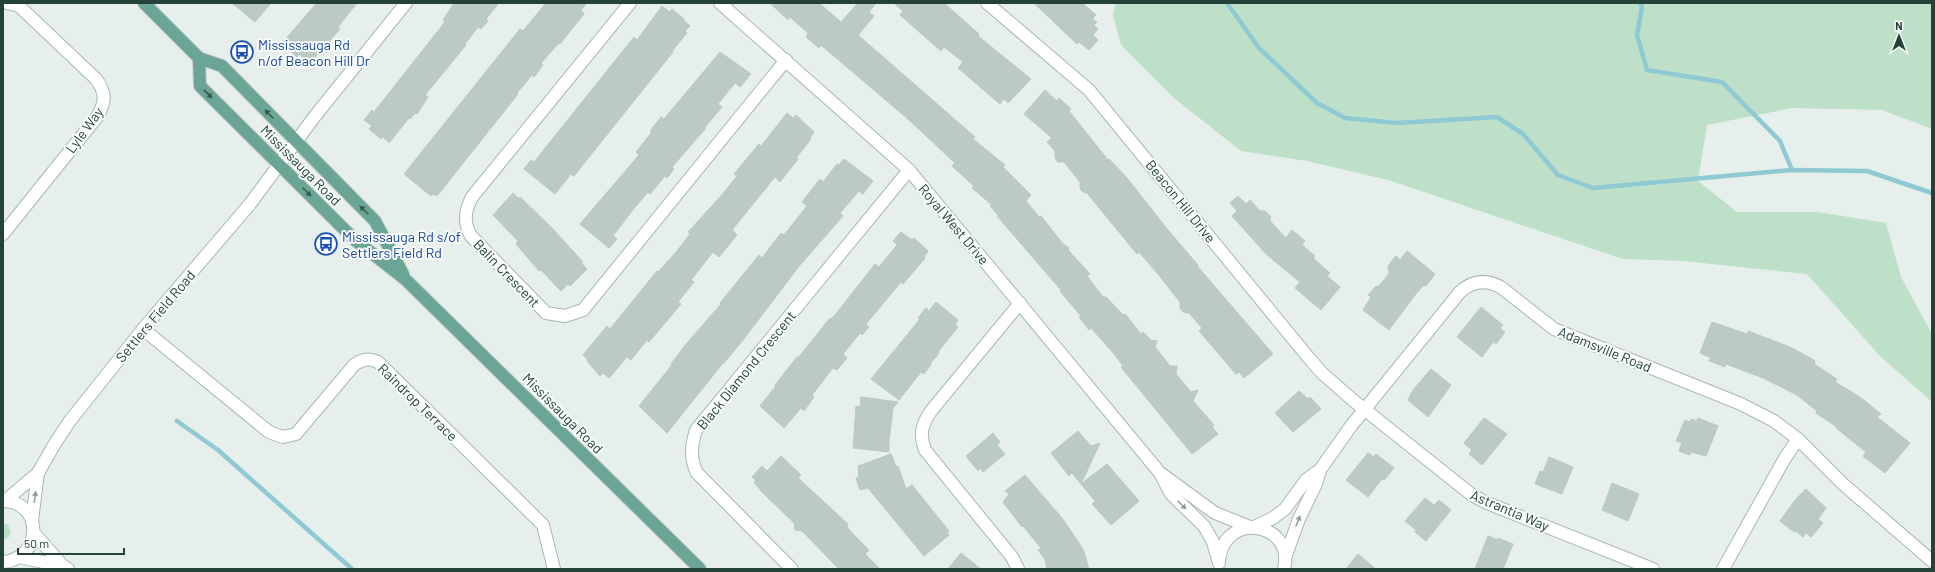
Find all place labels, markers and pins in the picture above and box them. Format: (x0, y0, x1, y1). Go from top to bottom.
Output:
place label: Mississauga Rd n/of Beacon Hill Dr (258, 36, 370, 69)
bus stop icon: Mississauga Rd n/of Beacon Hill Dr (229, 39, 255, 65)
place label: Mississauga Rd s/of Settlers Field Rd (342, 228, 461, 261)
bus stop icon: Mississauga Rd s/of Settlers Field Rd (313, 231, 339, 257)

